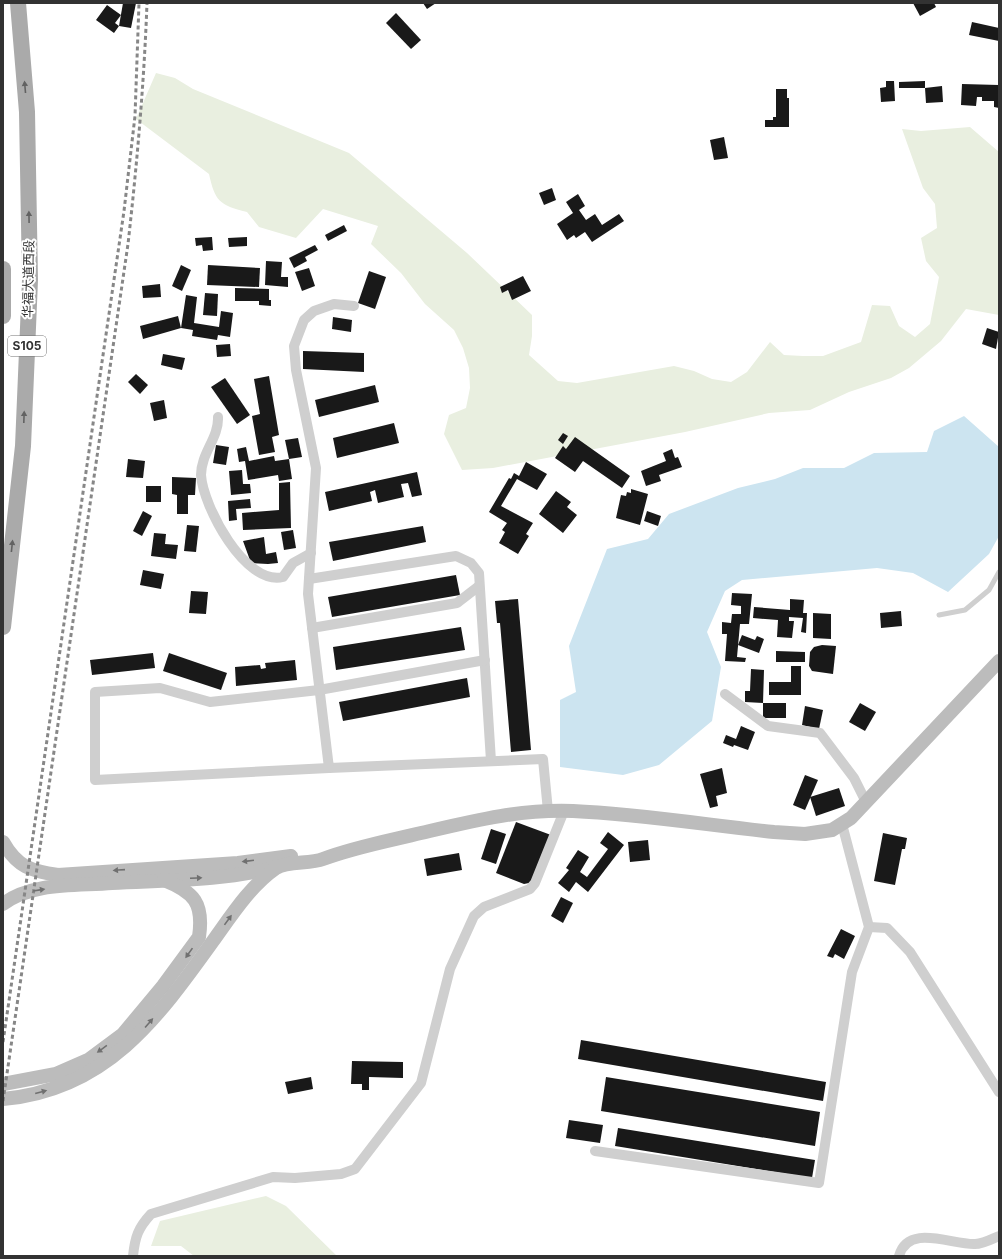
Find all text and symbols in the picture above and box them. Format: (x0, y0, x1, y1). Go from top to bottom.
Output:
one-way arrow (22, 81, 29, 93)
one-way arrow (26, 210, 32, 223)
street label: 华福大道西段 (19, 240, 37, 318)
road number: S105 (8, 336, 46, 356)
one-way arrow (21, 410, 27, 423)
one-way arrow (8, 540, 15, 552)
one-way arrow (242, 858, 255, 864)
one-way arrow (113, 867, 125, 873)
one-way arrow (190, 875, 202, 882)
one-way arrow (33, 887, 45, 893)
one-way arrow (224, 915, 232, 926)
one-way arrow (184, 947, 193, 958)
one-way arrow (144, 1018, 153, 1028)
one-way arrow (97, 1045, 108, 1053)
one-way arrow (35, 1088, 47, 1094)

